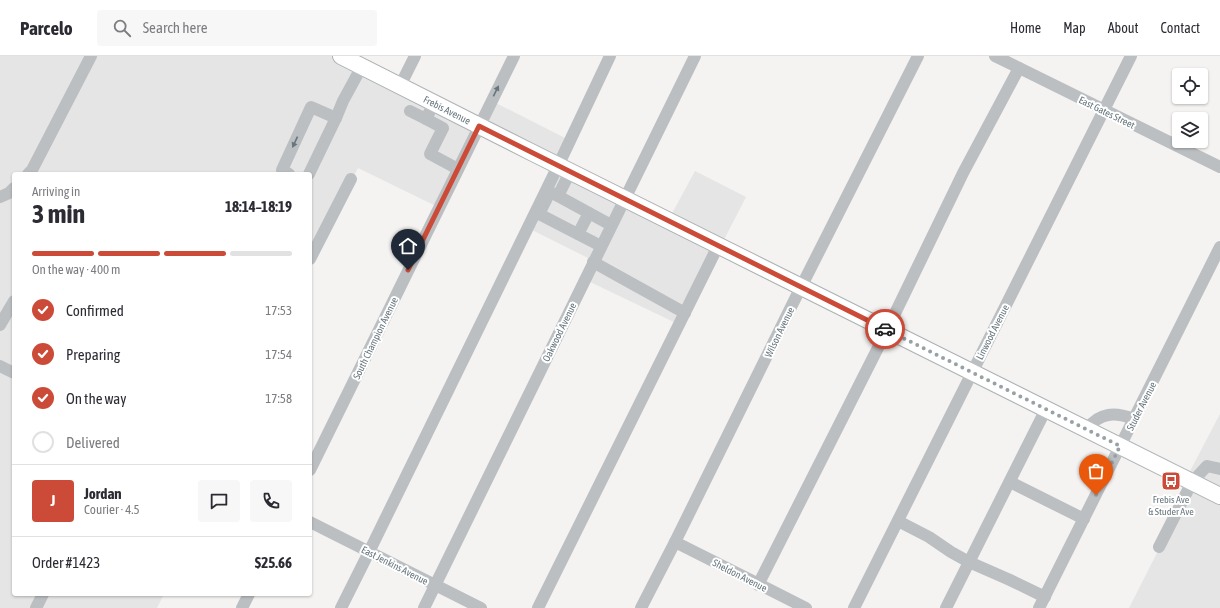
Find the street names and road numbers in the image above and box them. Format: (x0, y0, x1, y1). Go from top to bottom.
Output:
street label: Frebis Avenue (422, 94, 473, 127)
street label: East Gates Street (1077, 94, 1137, 131)
street label: South Champion Avenue (351, 295, 400, 381)
street label: Oakwood Avenue (540, 301, 579, 363)
street label: Linwood Avenue (974, 303, 1011, 361)
street label: Wilson Avenue (763, 305, 796, 359)
street label: Studer Avenue (1124, 380, 1159, 432)
street label: East Jenkins Avenue (360, 544, 430, 587)
street label: Sheldon Avenue (711, 557, 769, 594)

